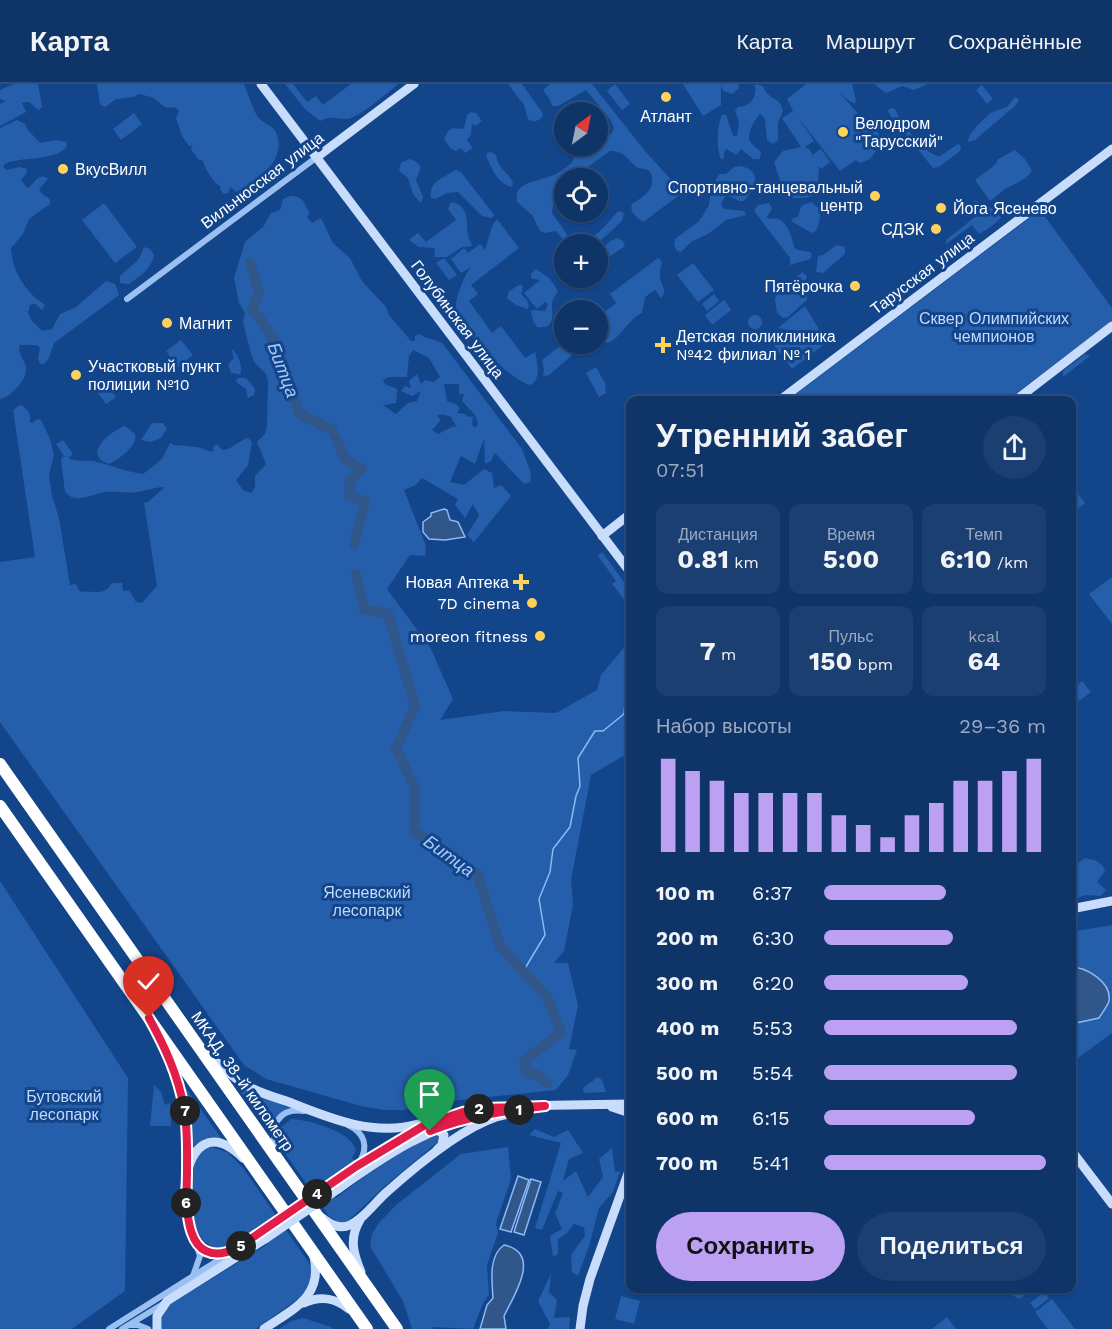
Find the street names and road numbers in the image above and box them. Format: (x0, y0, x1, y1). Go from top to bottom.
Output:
street label: Вильнюсская улица (197, 128, 327, 233)
street label: Тарусская улица (867, 228, 978, 319)
street label: Голубинская улица (407, 256, 508, 382)
street label: МКАД, 38-й километр (187, 1008, 298, 1155)

